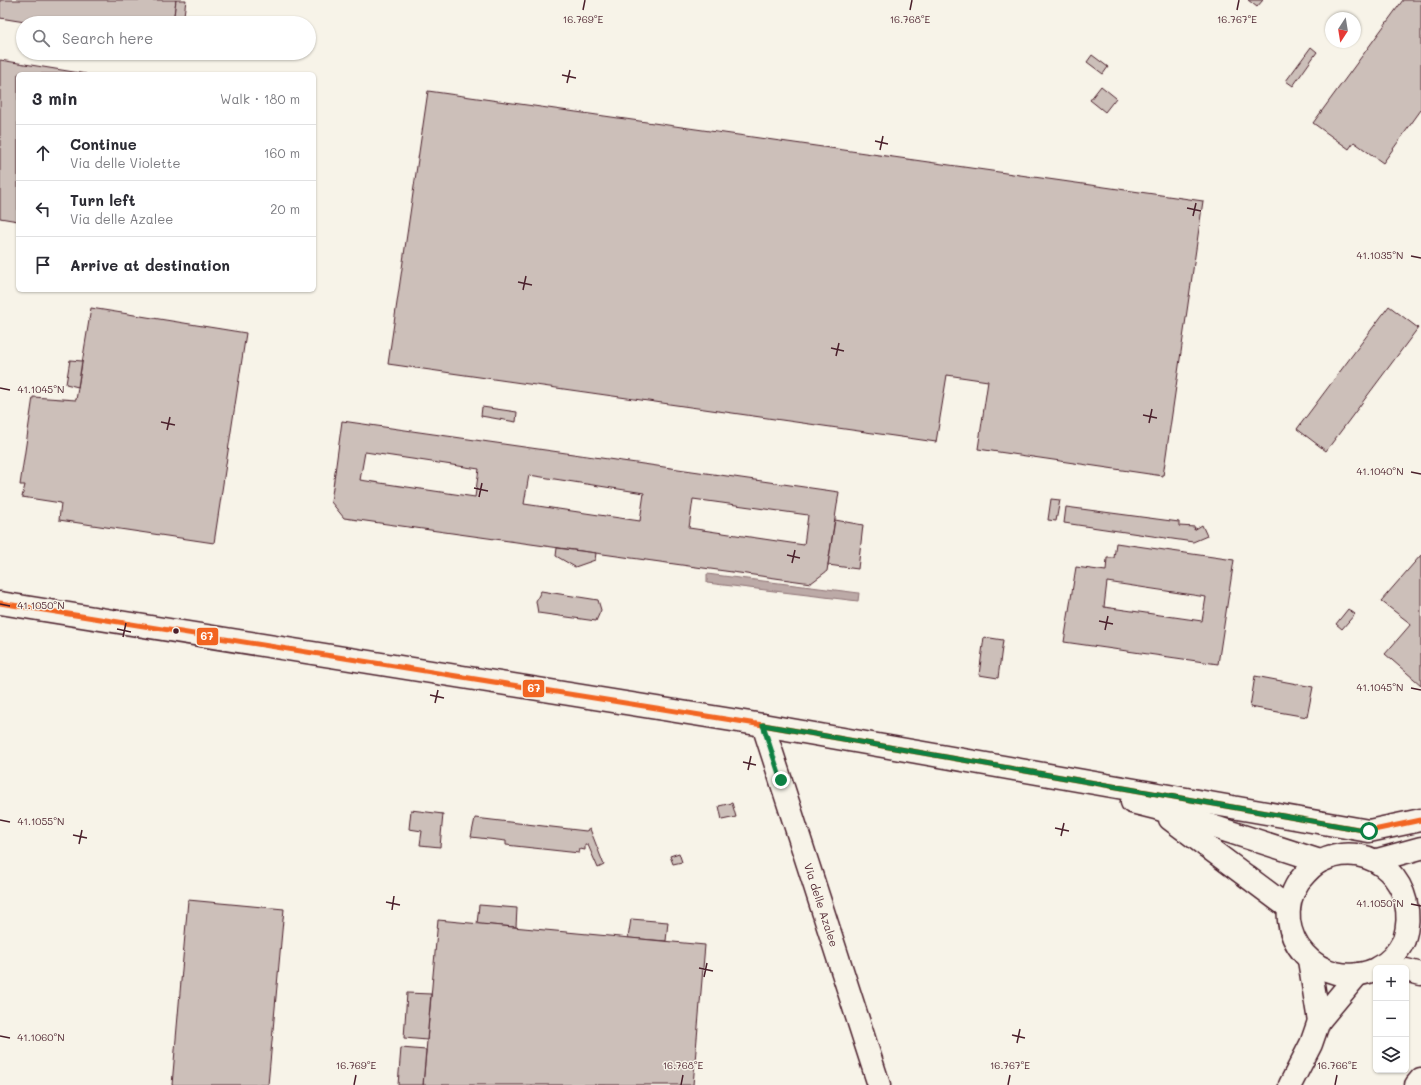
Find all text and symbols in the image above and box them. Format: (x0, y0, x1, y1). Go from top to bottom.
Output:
text: 16.769°E (563, 12, 604, 26)
text: 16.768°E (890, 12, 931, 26)
text: 16.767°E (1217, 12, 1257, 26)
north arrow (1325, 12, 1361, 48)
search box (16, 16, 316, 60)
icon: search (30, 27, 52, 49)
text: Search here (62, 28, 153, 48)
text: 3 min (32, 87, 77, 109)
text: Walk · 180 m (220, 90, 300, 107)
text: Continue (70, 134, 137, 154)
icon: ahead (32, 142, 54, 164)
text: 160 m (264, 144, 300, 161)
text: Via delle Violette (70, 154, 180, 171)
text: Turn left (70, 190, 135, 210)
icon: left (32, 198, 54, 220)
text: 20 m (270, 200, 300, 217)
text: Via delle Azalee (70, 210, 173, 227)
text: 41.1035°N (1357, 248, 1403, 262)
icon: arrive (32, 254, 54, 276)
text: Arrive at destination (70, 255, 230, 275)
text: 41.1045°N (18, 382, 64, 396)
text: 41.1040°N (1356, 464, 1404, 478)
text: 41.1050°N (17, 598, 65, 612)
unlabelled marker (171, 626, 181, 636)
line badge: 67 (196, 627, 219, 646)
text: 67 (201, 628, 213, 643)
line badge: 67 (522, 679, 545, 698)
text: 67 (528, 680, 540, 695)
text: 41.1045°N (1357, 680, 1403, 694)
route end (772, 771, 790, 789)
text: 41.1055°N (18, 814, 64, 828)
route start (1360, 822, 1378, 840)
street label: Via delle Azalee (801, 861, 842, 949)
text: 41.1050°N (1356, 896, 1404, 910)
map controls (1373, 965, 1409, 1073)
button: + (1373, 965, 1409, 1001)
button: − (1373, 1001, 1409, 1037)
text: 41.1060°N (17, 1030, 65, 1044)
button: layers (1373, 1037, 1409, 1073)
text: 16.769°E (336, 1058, 377, 1072)
text: 16.768°E (663, 1058, 704, 1072)
text: 16.767°E (990, 1058, 1030, 1072)
text: 16.766°E (1317, 1058, 1358, 1072)

